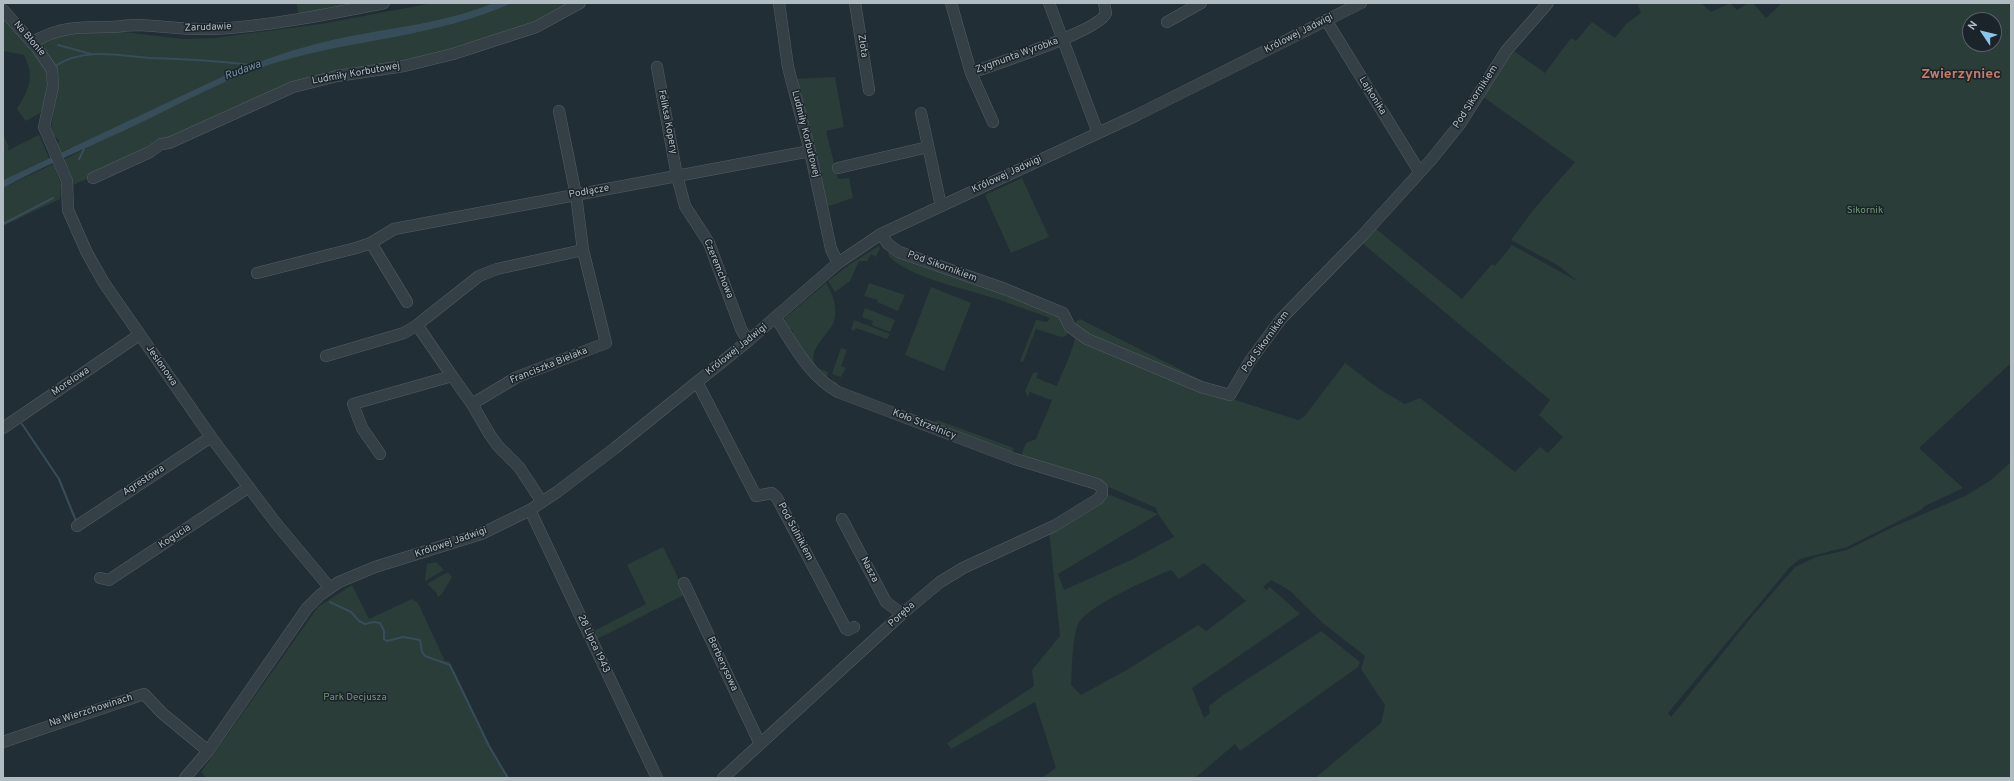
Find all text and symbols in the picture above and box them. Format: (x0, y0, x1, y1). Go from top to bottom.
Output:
street label: Królowej Jadwigi (1263, 11, 1335, 57)
north arrow (1962, 12, 2002, 52)
text: N (1965, 18, 1981, 33)
street label: Na Błonie (10, 19, 48, 59)
street label: Zarudawie (184, 21, 232, 35)
street label: Złota (854, 33, 870, 59)
street label: Zygmunta Wyrobka (974, 35, 1060, 77)
water label: Rudawa (223, 58, 263, 84)
street label: Ludmiły Korbutowej (311, 60, 401, 88)
street label: Pod Sikornikiem (1451, 63, 1501, 131)
district label: Zwierzyniec (1921, 67, 2001, 83)
street label: Lajkonika (1356, 75, 1388, 117)
street label: Feliksa Kopery (655, 89, 679, 155)
street label: Ludmiły Korbutowej (788, 89, 822, 179)
street label: Królowej Jadwigi (970, 154, 1044, 196)
street label: Podłącze (568, 183, 610, 201)
park label: Sikornik (1847, 205, 1883, 217)
street label: Czeremchowa (701, 237, 735, 301)
street label: Pod Sikornikiem (906, 249, 978, 285)
street label: Pod Sikornikiem (1240, 309, 1292, 375)
street label: Królowej Jadwigi (704, 322, 770, 378)
street label: Jesionowa (143, 343, 179, 389)
street label: Franciszka Bielaka (509, 345, 589, 387)
street label: Morelowa (50, 365, 92, 399)
street label: Koło Strzelnicy (891, 407, 957, 443)
street label: Agrestowa (121, 463, 167, 499)
street label: Pod Sulnikiem (775, 501, 815, 563)
street label: Kogucia (157, 522, 193, 552)
street label: Królowej Jadwigi (413, 525, 489, 561)
street label: Nasza (857, 555, 881, 585)
street label: Poręba (886, 600, 918, 630)
street label: 28 Lipca 1943 (574, 613, 612, 675)
street label: Berberysowa (704, 635, 740, 693)
street label: Na Wierzchowinach (48, 692, 134, 730)
park label: Park Decjusza (323, 692, 387, 704)

